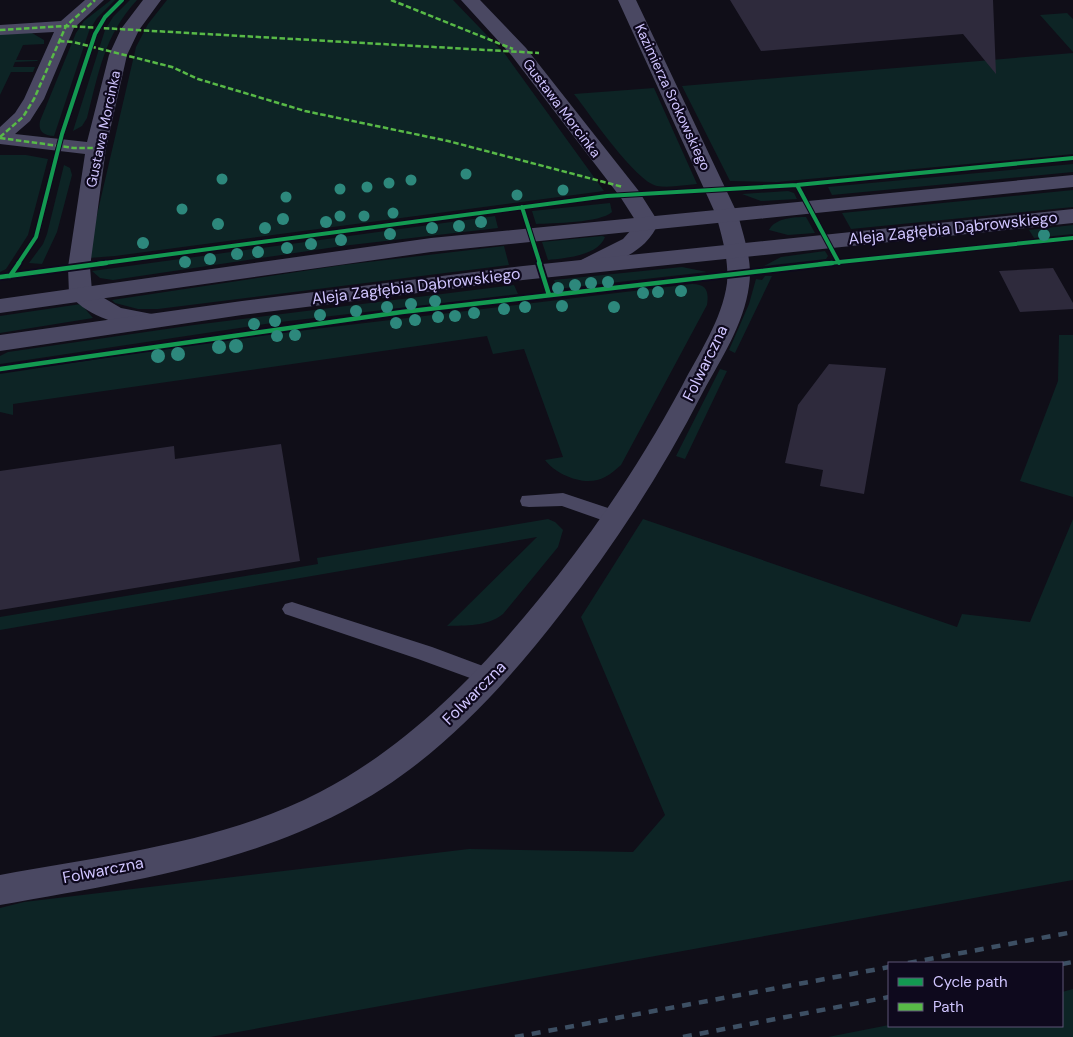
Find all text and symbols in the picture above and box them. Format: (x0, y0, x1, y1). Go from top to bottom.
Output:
street label: Kazimierza Srokowskiego (631, 21, 715, 173)
street label: Gustawa Morcinka (519, 55, 605, 161)
street label: Gustawa Morcinka (82, 69, 124, 189)
street label: Aleja Zagłębia Dąbrowskiego (847, 207, 1059, 249)
street label: Aleja Zagłębia Dąbrowskiego (310, 263, 522, 309)
street label: Folwarczna (678, 322, 732, 404)
street label: Folwarczna (438, 657, 510, 729)
street label: Folwarczna (61, 852, 145, 888)
legend (888, 962, 1063, 1027)
text: Cycle path (933, 972, 1008, 992)
text: Path (933, 997, 964, 1017)

